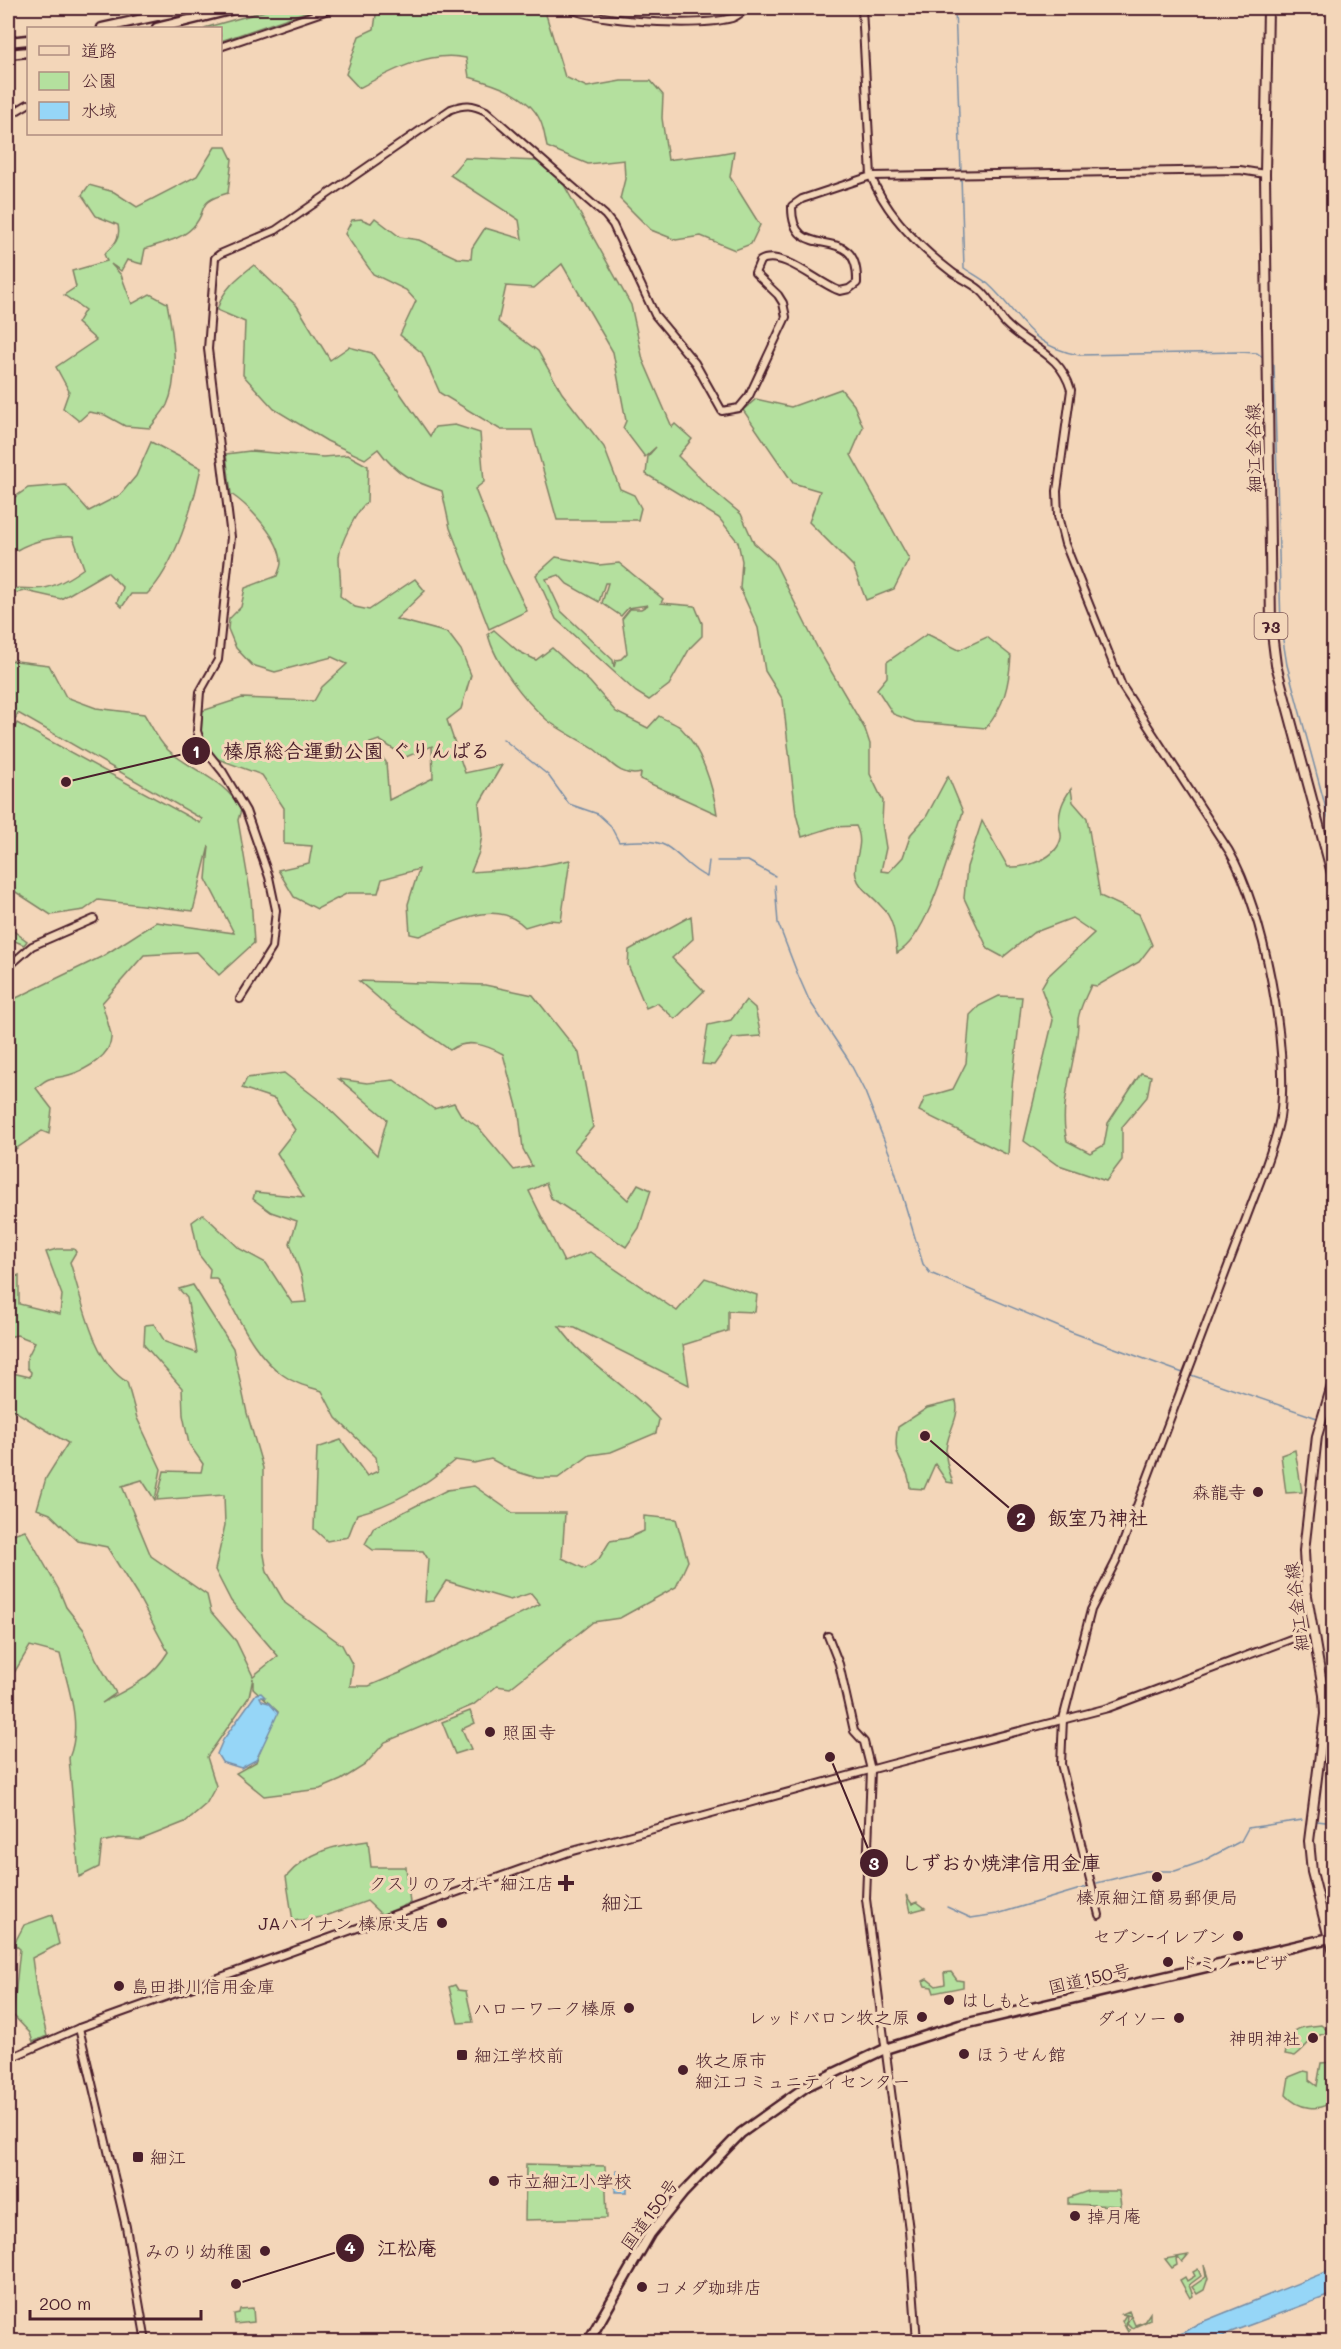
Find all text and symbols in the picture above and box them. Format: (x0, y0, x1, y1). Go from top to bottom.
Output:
legend (27, 27, 222, 135)
text: 道路 (81, 38, 117, 62)
text: 公園 (81, 68, 117, 92)
text: 水域 (81, 98, 117, 122)
street label: 細江金谷線 (1240, 403, 1266, 493)
road number: 73 (1254, 613, 1288, 639)
callout: 榛原総合運動公園 ぐりんぱる (181, 732, 503, 770)
text: 榛原総合運動公園 ぐりんぱる (223, 737, 491, 763)
text: 1 (192, 739, 200, 763)
place label: 森龍寺 (1192, 1480, 1246, 1504)
marker: 森龍寺 (1251, 1485, 1265, 1499)
callout: 飯室乃神社 (1006, 1499, 1160, 1537)
text: 飯室乃神社 (1048, 1504, 1148, 1530)
text: 2 (1016, 1506, 1026, 1530)
street label: 細江金谷線 (1279, 1561, 1313, 1653)
place label: 照国寺 (502, 1720, 556, 1744)
marker: 照国寺 (483, 1725, 497, 1739)
callout: しずおか焼津信用金庫 (859, 1844, 1113, 1882)
text: しずおか焼津信用金庫 (901, 1849, 1101, 1875)
text: 3 (869, 1851, 880, 1875)
marker: 榛原細江簡易郵便局 (1150, 1870, 1164, 1884)
place label: クスリのアオキ 細江店 (369, 1871, 554, 1895)
marker: クスリのアオキ 細江店 (559, 1876, 573, 1890)
place label: 榛原細江簡易郵便局 (1076, 1885, 1238, 1909)
district label: 細江 (601, 1888, 643, 1915)
place label: JAハイナン 榛原支店 (258, 1911, 430, 1935)
marker: JAハイナン 榛原支店 (435, 1916, 449, 1930)
place label: セブン-イレブン (1092, 1924, 1226, 1948)
marker: セブン-イレブン (1231, 1929, 1245, 1943)
place label: ドミノ・ピザ (1180, 1950, 1288, 1974)
marker: ドミノ・ピザ (1161, 1955, 1175, 1969)
street label: 国道150号 (1046, 1957, 1132, 1999)
place label: 島田掛川信用金庫 (131, 1974, 275, 1998)
marker: 島田掛川信用金庫 (112, 1979, 126, 1993)
place label: はしもと (961, 1988, 1033, 2012)
marker: はしもと (942, 1993, 956, 2007)
place label: ハローワーク榛原 (473, 1996, 617, 2020)
marker: ハローワーク榛原 (622, 2001, 636, 2015)
place label: レッドバロン牧之原 (748, 2005, 910, 2029)
place label: ダイソー (1097, 2006, 1167, 2030)
marker: レッドバロン牧之原 (915, 2010, 929, 2024)
marker: ダイソー (1172, 2011, 1186, 2025)
place label: 神明神社 (1229, 2026, 1301, 2050)
marker: 神明神社 (1306, 2031, 1320, 2045)
place label: ほうせん館 (976, 2042, 1066, 2066)
place label: 細江学校前 (474, 2043, 564, 2067)
marker: ほうせん館 (957, 2047, 971, 2061)
marker: 細江学校前 (455, 2048, 469, 2062)
place label: 牧之原市 細江コミュニティセンター (695, 2048, 910, 2093)
marker: 牧之原市 細江コミュニティセンター (676, 2063, 690, 2077)
place label: 細江 (150, 2145, 186, 2169)
marker: 細江 (131, 2150, 145, 2164)
place label: 市立細江小学校 (506, 2169, 632, 2193)
street label: 国道150号 (615, 2173, 683, 2255)
marker: 市立細江小学校 (487, 2174, 501, 2188)
place label: 掉月庵 (1087, 2204, 1141, 2228)
marker: 掉月庵 (1068, 2209, 1082, 2223)
callout: 江松庵 (335, 2229, 449, 2267)
text: 江松庵 (377, 2234, 437, 2260)
text: 4 (344, 2235, 356, 2259)
place label: みのり幼稚園 (145, 2239, 253, 2263)
marker: みのり幼稚園 (258, 2244, 272, 2258)
place label: コメダ珈琲店 (654, 2275, 762, 2299)
marker: コメダ珈琲店 (635, 2280, 649, 2294)
scale bar (30, 2283, 201, 2321)
text: 200 m (39, 2291, 91, 2315)

